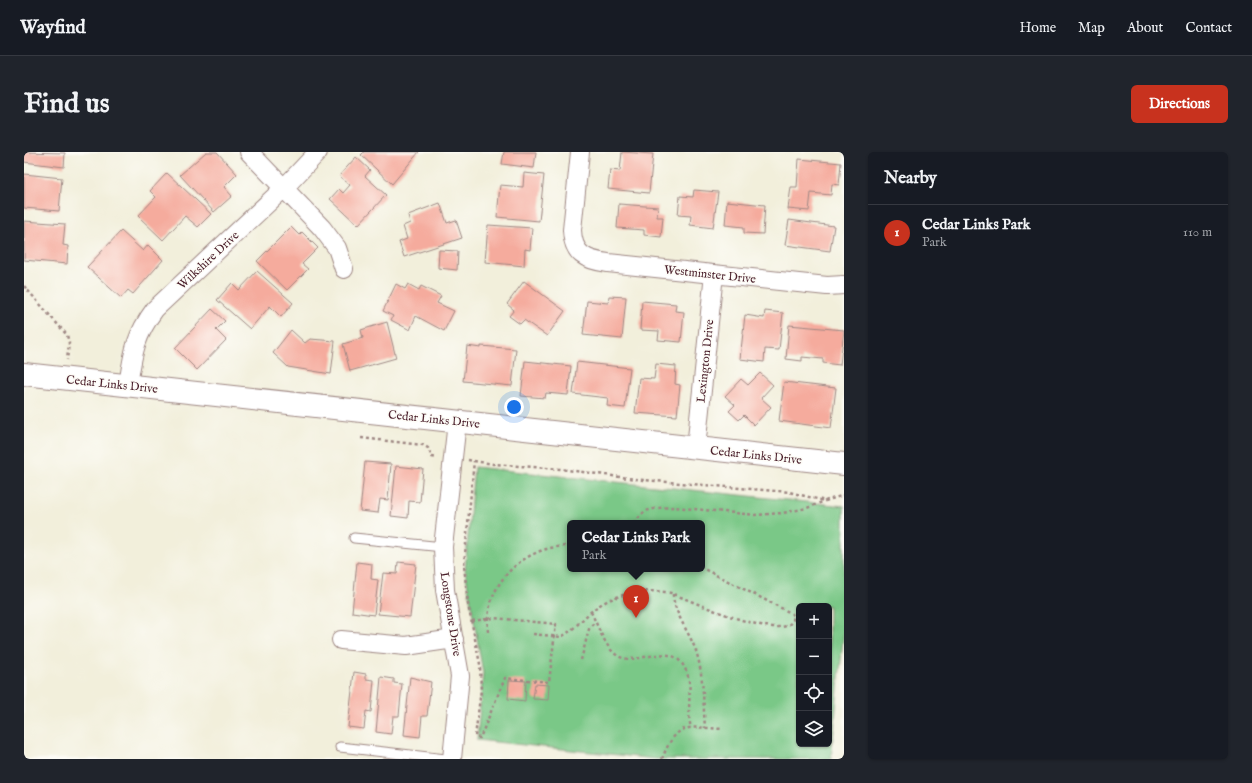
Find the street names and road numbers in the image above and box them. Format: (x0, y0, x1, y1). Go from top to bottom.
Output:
street label: Wilkshire Drive (174, 228, 243, 293)
street label: Westminster Drive (663, 262, 757, 287)
street label: Lexington Drive (694, 318, 717, 403)
street label: Cedar Links Drive (65, 372, 159, 397)
street label: Cedar Links Drive (387, 407, 481, 432)
street label: Cedar Links Drive (709, 443, 803, 468)
street label: Longstone Drive (436, 571, 465, 658)

